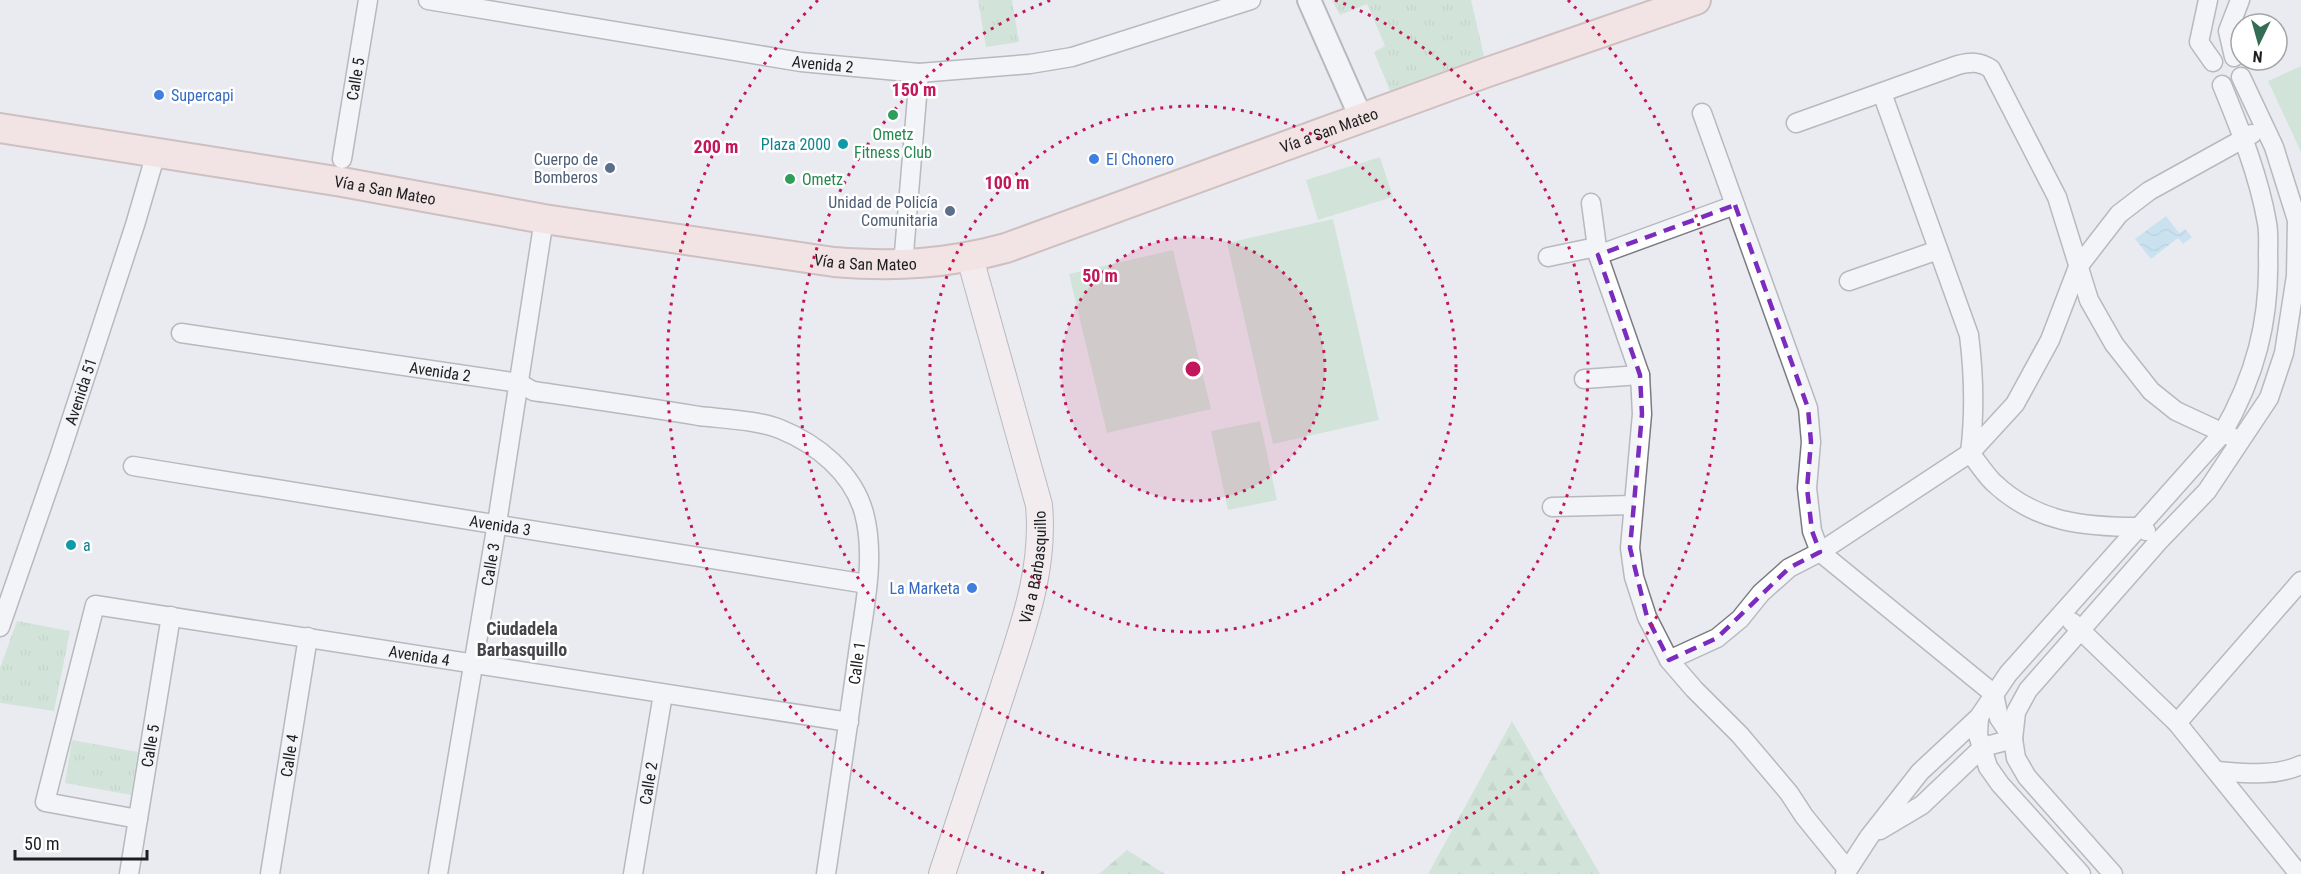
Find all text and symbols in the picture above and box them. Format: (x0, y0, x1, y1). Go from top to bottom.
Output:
north arrow (2229, 12, 2289, 72)
text: N (2252, 47, 2263, 66)
street label: Avenida 2 (791, 51, 854, 76)
street label: Calle 5 (342, 56, 368, 102)
text: 150 m (892, 79, 936, 100)
place label: Supercapi (171, 86, 234, 105)
marker: Supercapi (152, 88, 166, 102)
street label: Vía a San Mateo (1277, 103, 1380, 157)
marker: Ometz Fitness Club (886, 108, 900, 122)
place label: Ometz Fitness Club (854, 125, 932, 162)
place label: Plaza 2000 (761, 135, 831, 154)
text: 200 m (694, 136, 738, 157)
marker: Plaza 2000 (836, 137, 850, 151)
place label: Cuerpo de Bomberos (534, 150, 598, 187)
place label: El Chonero (1106, 150, 1174, 169)
marker: El Chonero (1087, 152, 1101, 166)
marker: Cuerpo de Bomberos (603, 161, 617, 175)
place label: Ometz (802, 170, 843, 189)
street label: Vía a San Mateo (333, 171, 437, 208)
marker: Ometz (783, 172, 797, 186)
text: 100 m (985, 172, 1029, 193)
place label: Unidad de Policía Comunitaria (828, 193, 938, 230)
marker: Unidad de Policía Comunitaria (943, 204, 957, 218)
street label: Vía a San Mateo (813, 250, 917, 274)
text: 50 m (1082, 265, 1118, 286)
street label: Avenida 51 (61, 355, 100, 427)
street label: Avenida 2 (408, 357, 472, 385)
centre of rings (1183, 359, 1203, 379)
street label: Via a Barbasquillo (1015, 510, 1049, 626)
street label: Avenida 3 (468, 511, 532, 539)
place label: a (83, 536, 91, 555)
marker: a (64, 538, 78, 552)
street label: Calle 3 (477, 541, 503, 587)
place label: La Marketa (889, 579, 960, 598)
marker: La Marketa (965, 581, 979, 595)
district label: Ciudadela Barbasquillo (477, 618, 567, 660)
street label: Calle 1 (845, 640, 869, 686)
street label: Avenida 4 (387, 641, 451, 669)
street label: Calle 5 (137, 723, 163, 769)
street label: Calle 4 (276, 733, 302, 778)
street label: Calle 2 (635, 760, 661, 806)
scale bar (15, 823, 147, 861)
text: 50 m (24, 833, 59, 854)

